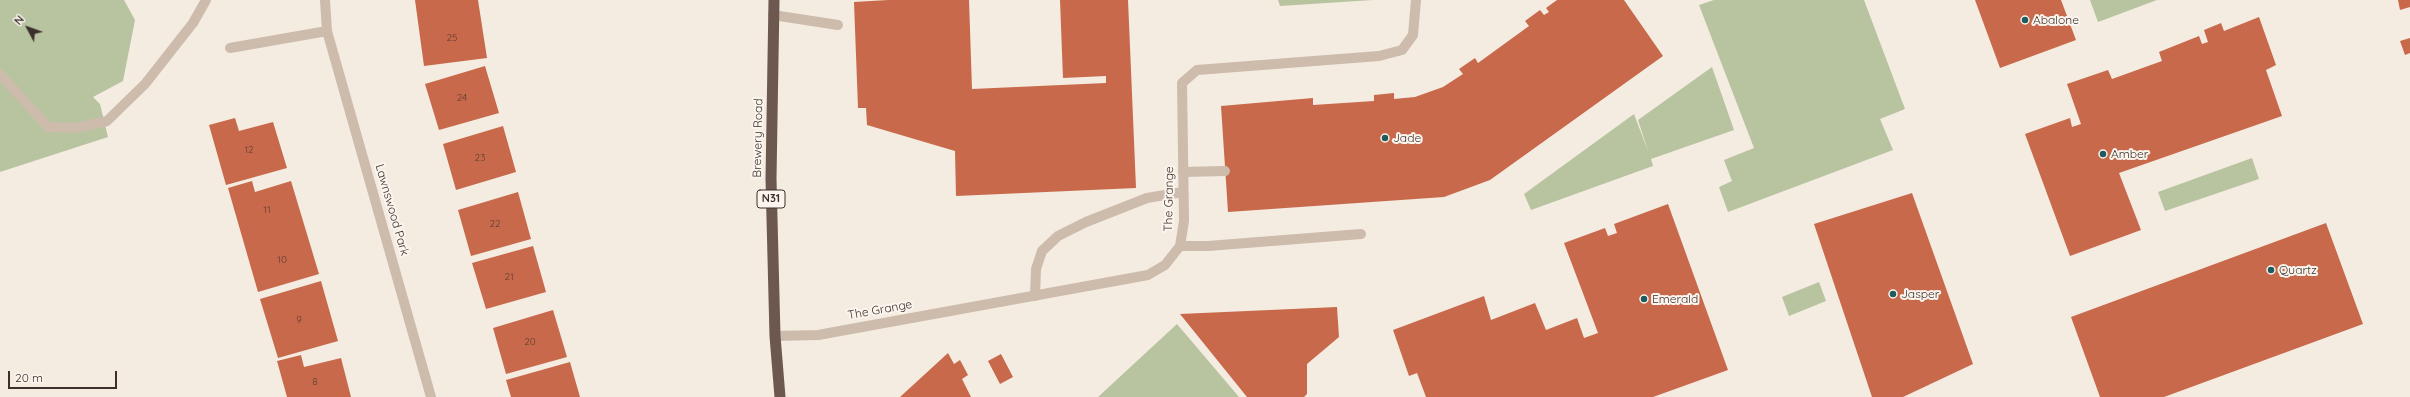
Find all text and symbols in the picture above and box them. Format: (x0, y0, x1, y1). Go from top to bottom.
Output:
north arrow (8, 8, 48, 48)
text: N (11, 12, 27, 28)
place label: Abalone (2033, 13, 2079, 27)
marker: Abalone (2020, 15, 2030, 25)
house number: 25 (447, 32, 457, 44)
house number: 24 (457, 92, 467, 104)
street label: Brewery Road (750, 98, 766, 178)
place label: Jade (1393, 131, 1421, 145)
marker: Jade (1380, 133, 1390, 143)
house number: 12 (244, 144, 254, 156)
place label: Amber (2111, 147, 2148, 161)
marker: Amber (2098, 149, 2108, 159)
house number: 23 (475, 152, 485, 164)
street label: Lawnswood Park (372, 163, 412, 257)
street label: The Grange (1161, 166, 1177, 232)
road number: N31 (757, 190, 785, 208)
house number: 11 (263, 204, 271, 216)
house number: 22 (489, 218, 501, 230)
house number: 10 (277, 254, 287, 266)
place label: Quartz (2279, 263, 2317, 277)
marker: Quartz (2266, 265, 2276, 275)
house number: 21 (504, 271, 514, 283)
place label: Jasper (1901, 287, 1939, 301)
marker: Jasper (1888, 289, 1898, 299)
place label: Emerald (1652, 292, 1698, 306)
marker: Emerald (1639, 294, 1649, 304)
street label: The Grange (847, 297, 913, 323)
house number: 9 (296, 314, 302, 326)
house number: 20 (524, 336, 536, 348)
scale bar (10, 363, 119, 389)
text: 20 m (15, 370, 43, 385)
house number: 8 (312, 376, 318, 388)

